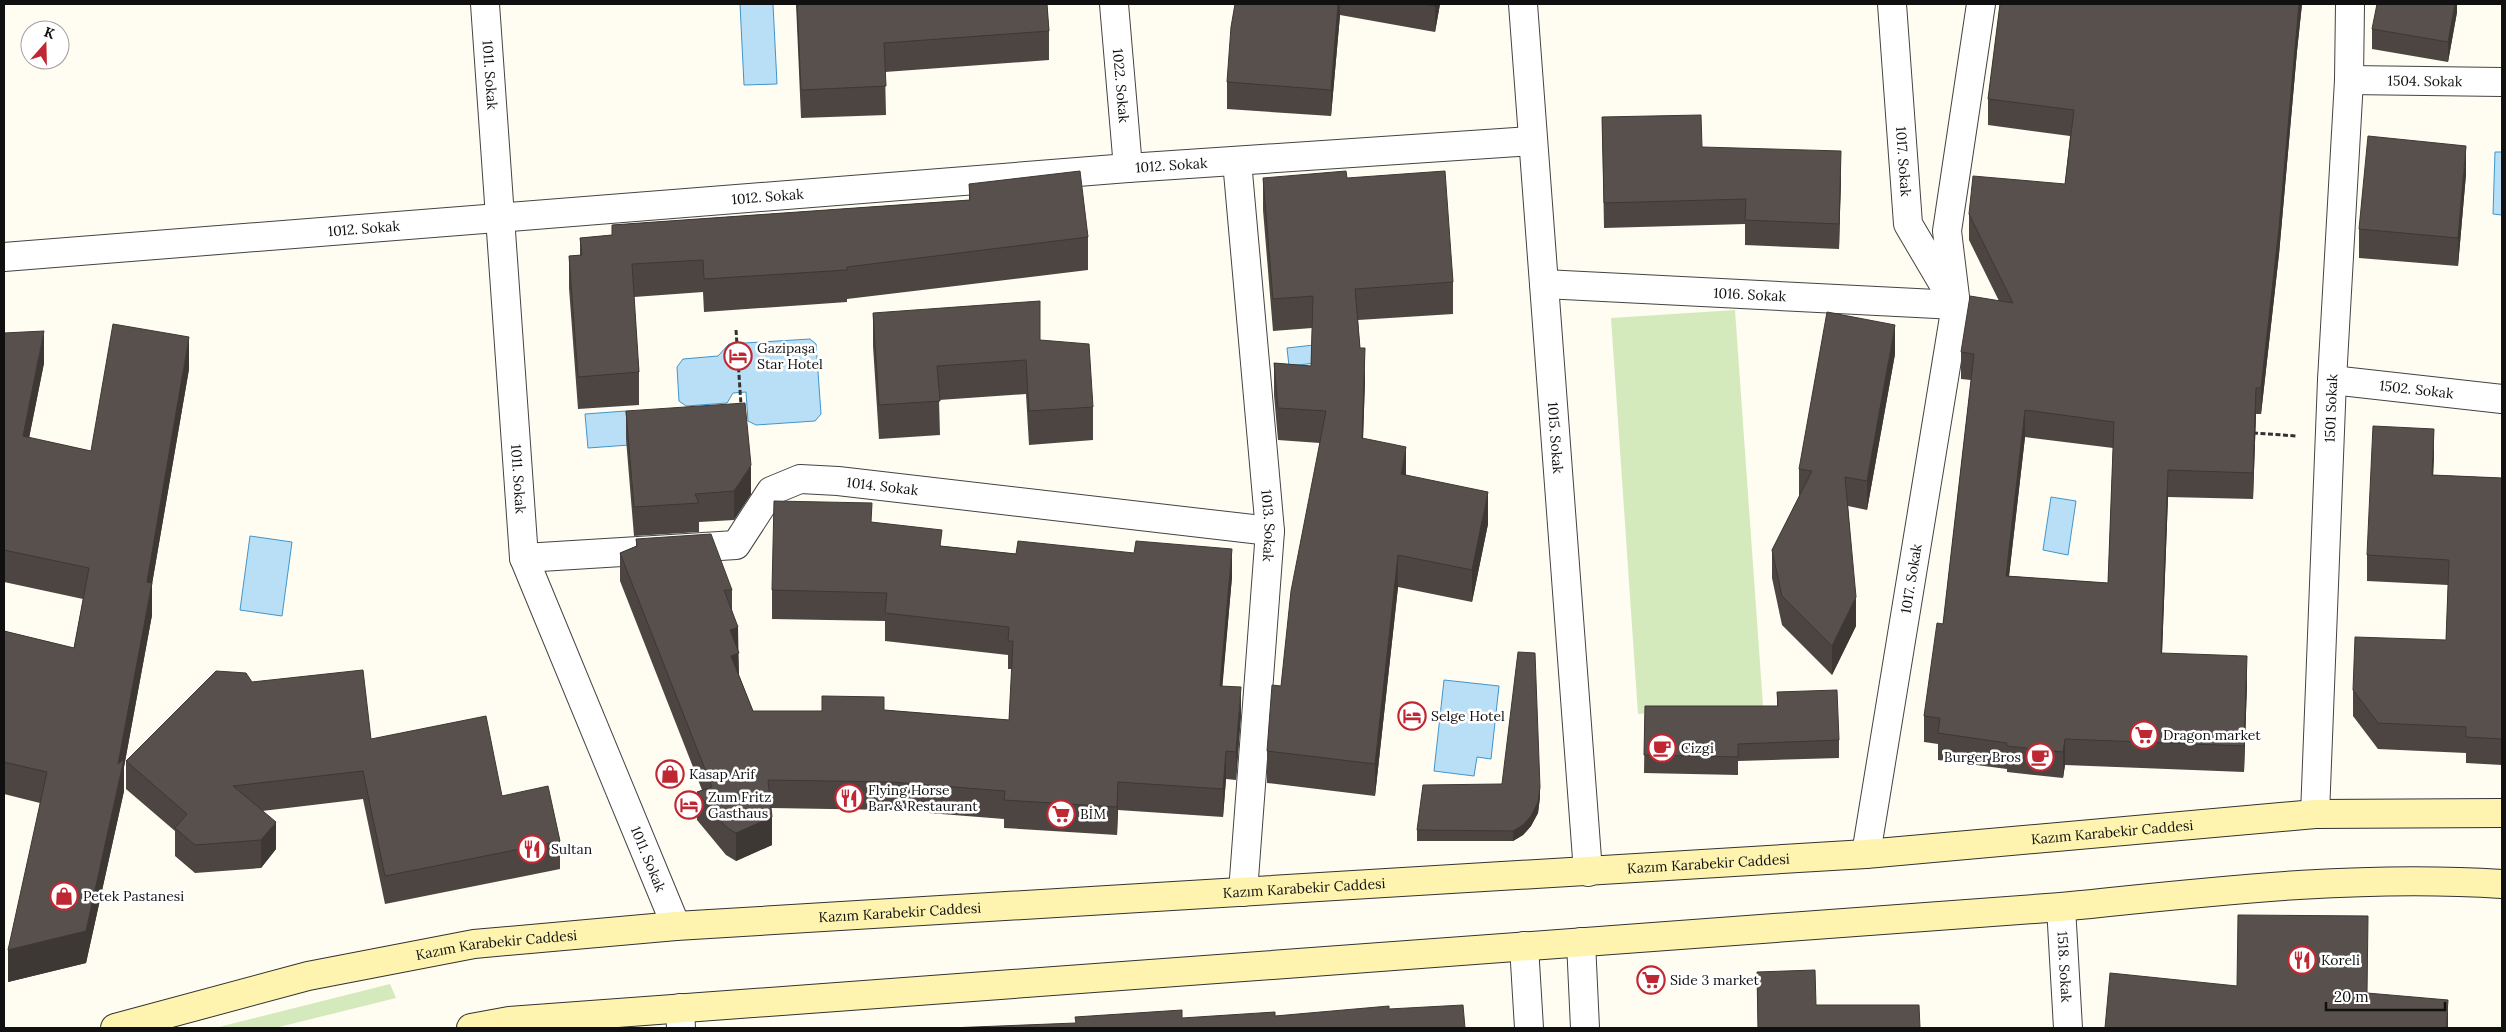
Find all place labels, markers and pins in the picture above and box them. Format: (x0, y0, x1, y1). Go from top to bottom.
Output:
place label: Gazipaşa Star Hotel (757, 339, 823, 373)
hotel icon: Gazipaşa Star Hotel (723, 341, 753, 371)
hotel icon: Selge Hotel (1397, 701, 1427, 731)
place label: Selge Hotel (1431, 707, 1505, 725)
supermarket icon: Dragon market (2129, 720, 2159, 750)
place label: Dragon market (2163, 726, 2261, 744)
cafe icon: Cizgi (1647, 733, 1677, 763)
place label: Cizgi (1681, 739, 1714, 757)
cafe icon: Burger Bros (2025, 742, 2055, 772)
place label: Burger Bros (1944, 748, 2021, 766)
shop icon: Kasap Arif (655, 759, 685, 789)
place label: Kasap Arif (689, 765, 756, 783)
place label: Flying Horse Bar & Restaurant (868, 781, 978, 815)
restaurant icon: Flying Horse Bar & Restaurant (834, 783, 864, 813)
place label: Zum Fritz Gasthaus (708, 788, 771, 822)
hotel icon: Zum Fritz Gasthaus (674, 790, 704, 820)
supermarket icon: BİM (1046, 799, 1076, 829)
place label: BİM (1080, 805, 1106, 823)
restaurant icon: Sultan (517, 834, 547, 864)
place label: Sultan (551, 840, 593, 858)
shop icon: Petek Pastanesi (49, 881, 79, 911)
place label: Petek Pastanesi (83, 887, 184, 905)
restaurant icon: Koreli (2287, 945, 2317, 975)
place label: Koreli (2321, 951, 2360, 969)
supermarket icon: Side 3 market (1636, 965, 1666, 995)
place label: Side 3 market (1670, 971, 1760, 989)

